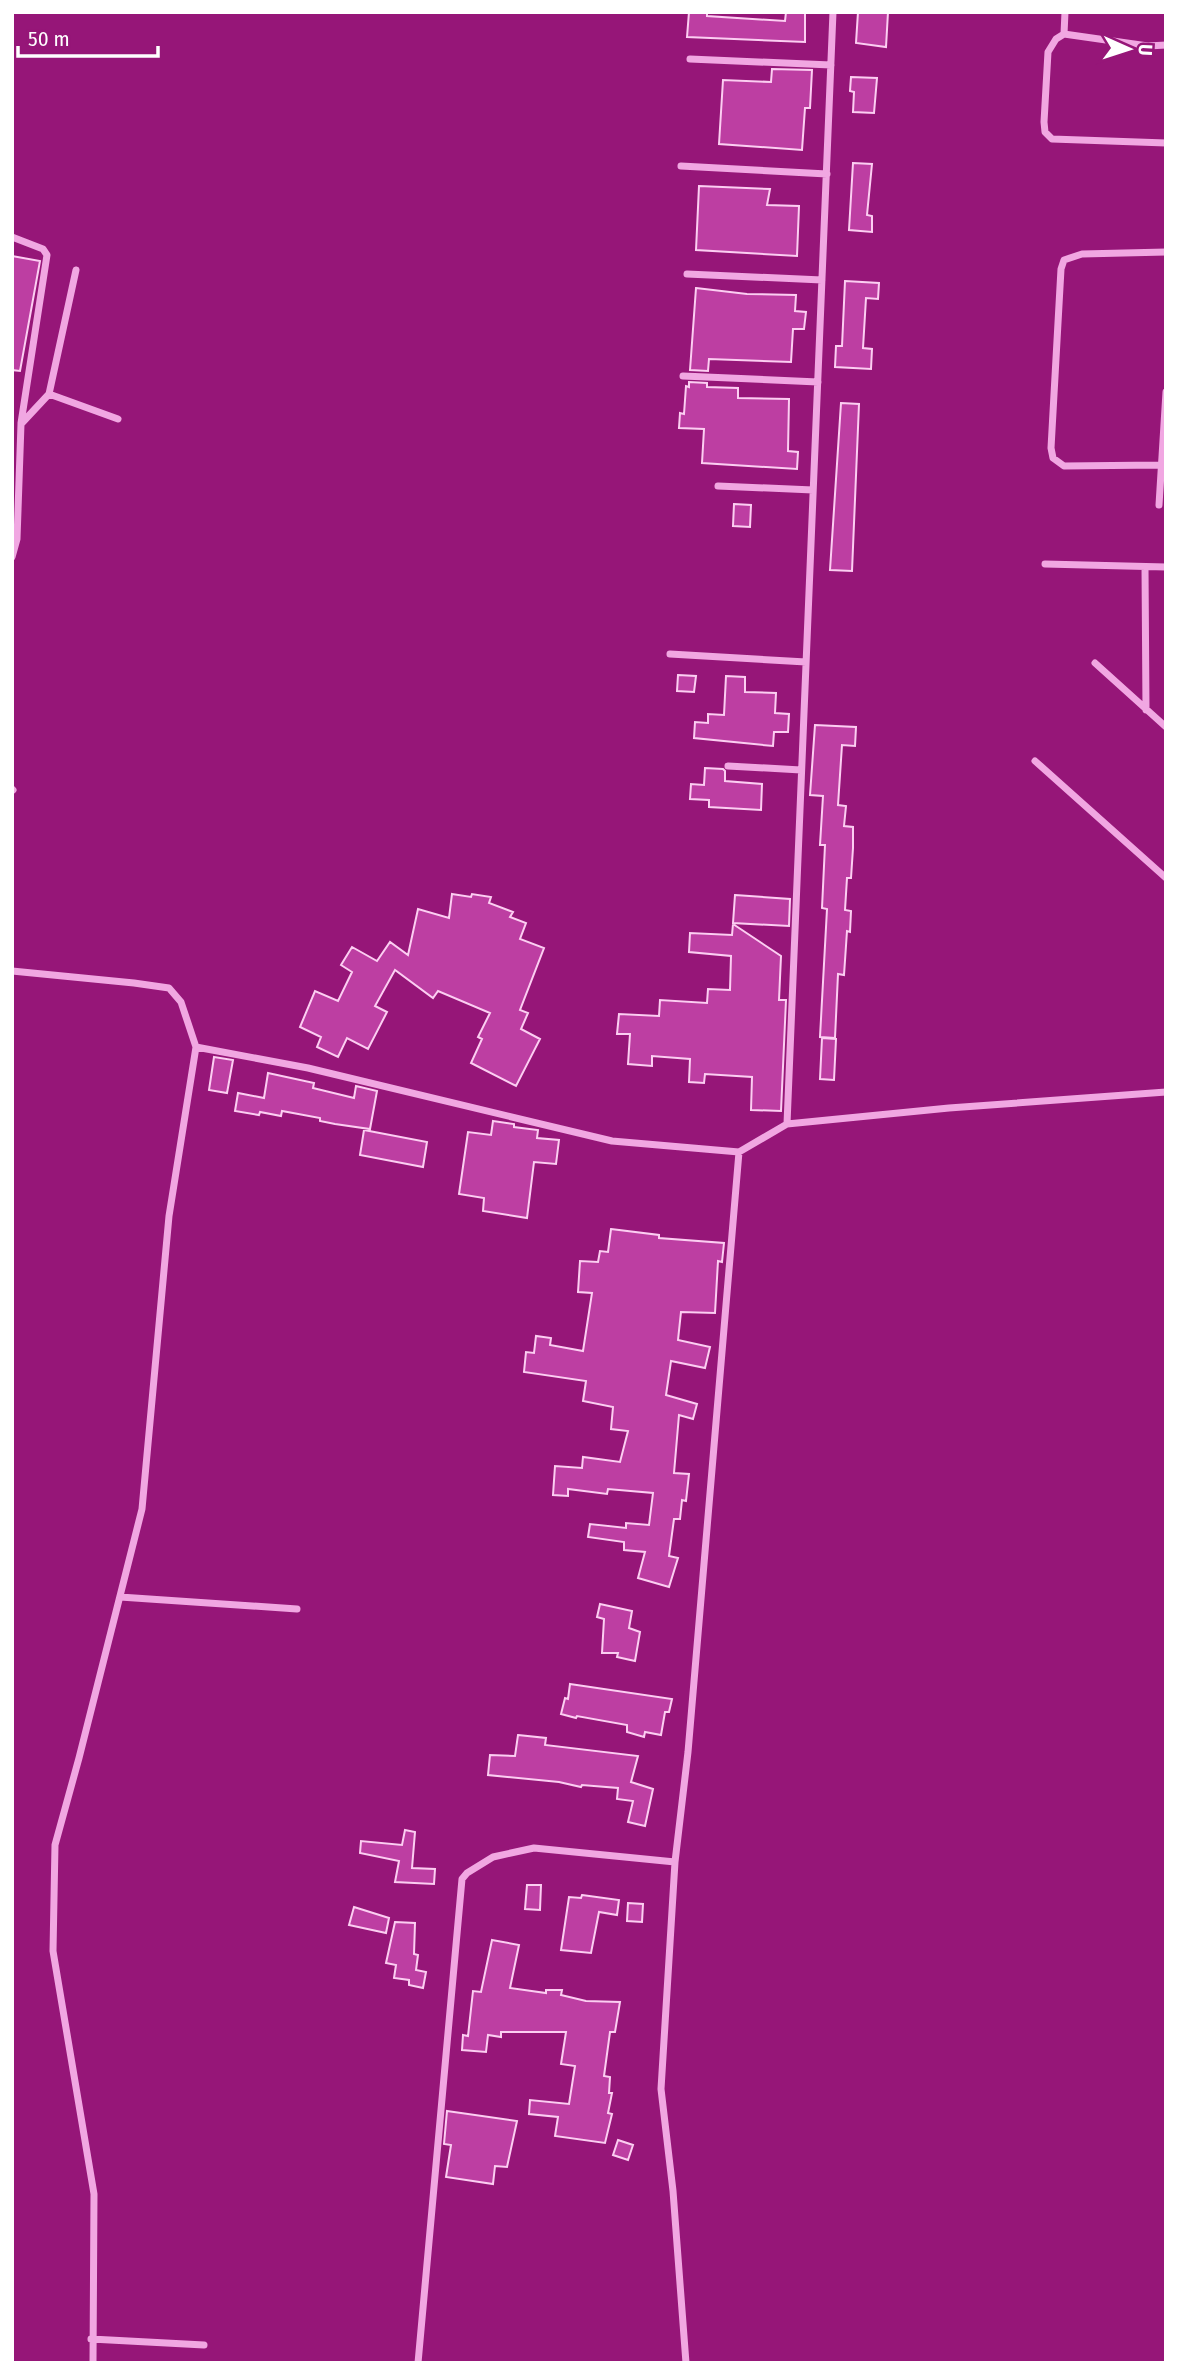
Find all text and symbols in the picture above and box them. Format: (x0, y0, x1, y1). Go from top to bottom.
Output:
scale bar (18, 14, 158, 58)
north arrow (1094, 14, 1164, 84)
text: 50 m (28, 26, 70, 52)
text: U (1134, 44, 1157, 56)

